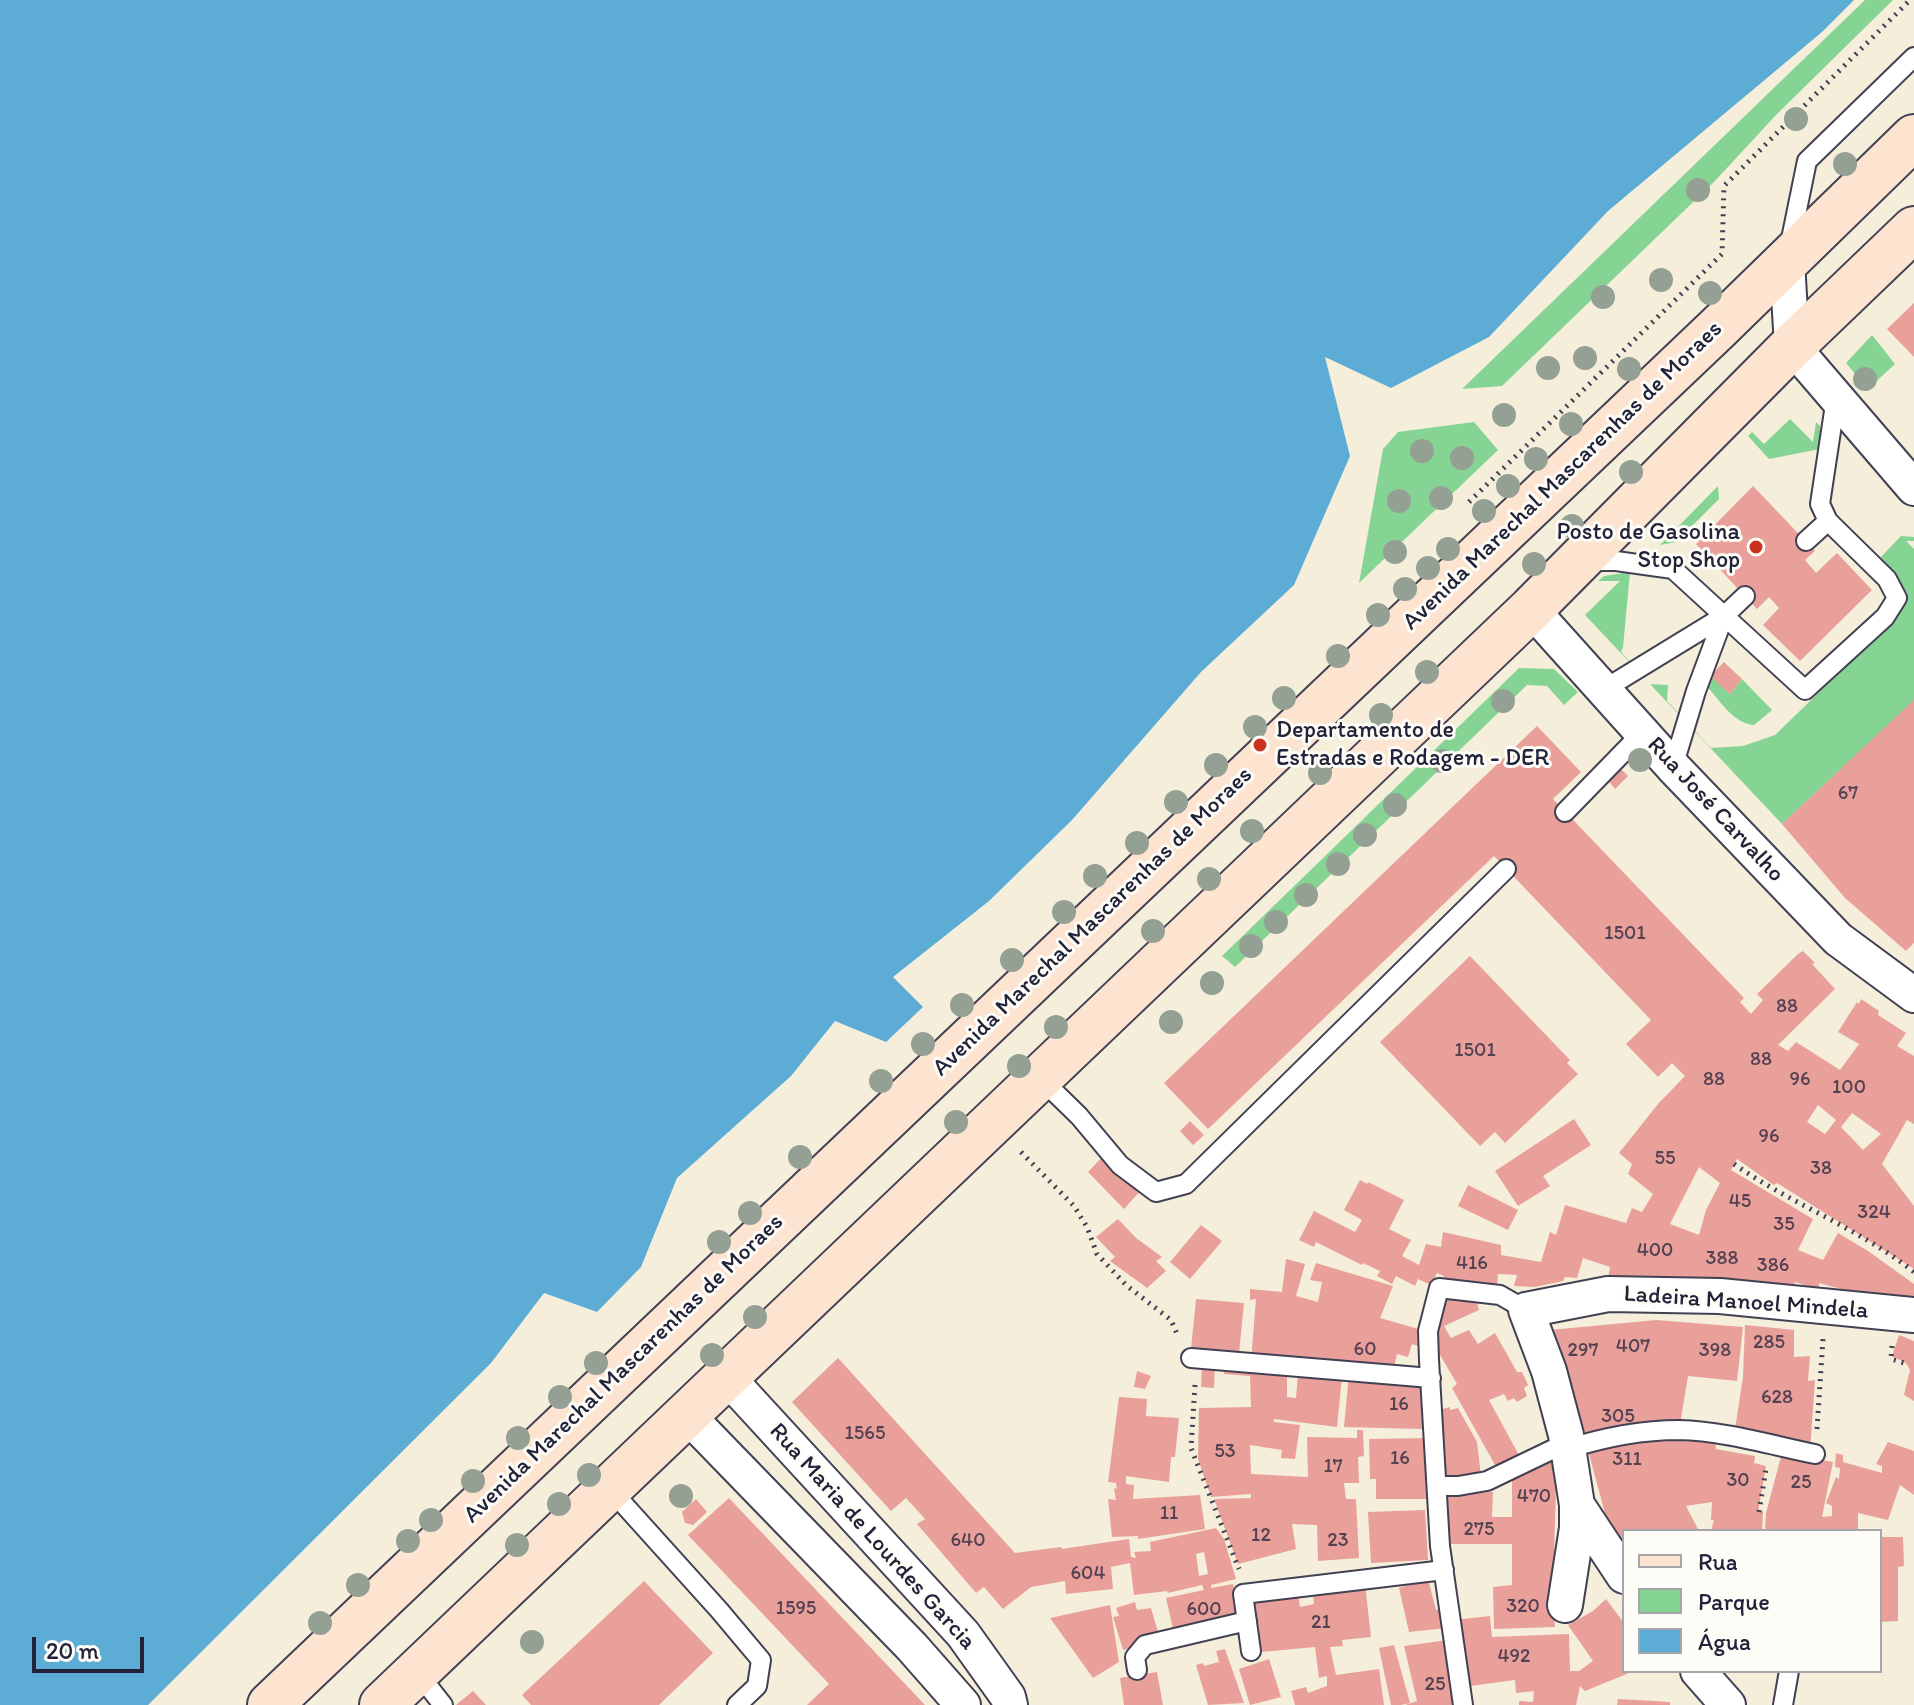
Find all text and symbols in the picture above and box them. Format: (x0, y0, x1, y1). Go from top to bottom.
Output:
street label: Avenida Marechal Mascarenhas de Moraes (1397, 315, 1729, 637)
place label: Posto de Gasolina Stop Shop (1557, 519, 1740, 575)
marker: Posto de Gasolina Stop Shop (1747, 538, 1765, 556)
place label: Departamento de Estradas e Rodagem - DER (1276, 717, 1549, 773)
street label: Rua José Carvalho (1640, 731, 1790, 889)
marker: Departamento de Estradas e Rodagem - DER (1251, 736, 1269, 754)
street label: Avenida Marechal Mascarenhas de Moraes (927, 761, 1259, 1083)
house number: 67 (1838, 782, 1858, 806)
house number: 1501 (1604, 922, 1646, 946)
house number: 88 (1776, 995, 1798, 1019)
house number: 1501 (1454, 1039, 1496, 1063)
house number: 88 (1750, 1048, 1772, 1072)
house number: 88 (1703, 1068, 1725, 1092)
house number: 96 (1789, 1068, 1811, 1092)
house number: 100 (1832, 1076, 1866, 1100)
house number: 96 (1758, 1125, 1780, 1149)
house number: 55 (1655, 1147, 1675, 1171)
house number: 38 (1810, 1157, 1832, 1181)
house number: 45 (1729, 1190, 1751, 1214)
house number: 324 (1857, 1201, 1891, 1225)
street label: Avenida Marechal Mascarenhas de Moraes (458, 1208, 790, 1530)
house number: 35 (1773, 1213, 1795, 1237)
house number: 400 (1637, 1239, 1673, 1263)
house number: 388 (1706, 1247, 1738, 1271)
house number: 416 (1456, 1252, 1488, 1276)
house number: 386 (1757, 1254, 1789, 1278)
street label: Ladeira Manoel Mindela (1623, 1280, 1869, 1326)
house number: 285 (1753, 1331, 1785, 1355)
house number: 407 (1616, 1335, 1650, 1359)
house number: 60 (1354, 1338, 1376, 1362)
house number: 297 (1568, 1339, 1598, 1363)
house number: 398 (1699, 1339, 1731, 1363)
house number: 628 (1761, 1386, 1793, 1410)
house number: 16 (1389, 1393, 1409, 1417)
house number: 305 (1601, 1405, 1635, 1429)
street label: Rua Maria de Lourdes Garcia (762, 1418, 982, 1656)
house number: 1565 (845, 1422, 885, 1446)
house number: 53 (1214, 1440, 1236, 1464)
house number: 16 (1390, 1447, 1410, 1471)
house number: 311 (1612, 1448, 1642, 1472)
house number: 17 (1323, 1455, 1343, 1479)
house number: 30 (1726, 1469, 1750, 1493)
house number: 25 (1790, 1471, 1812, 1495)
house number: 470 (1517, 1485, 1551, 1509)
house number: 11 (1160, 1502, 1178, 1526)
house number: 275 (1464, 1518, 1494, 1542)
house number: 12 (1251, 1524, 1271, 1548)
house number: 640 (951, 1529, 985, 1553)
house number: 23 (1327, 1529, 1349, 1553)
legend (1622, 1529, 1882, 1673)
text: Rua (1698, 1547, 1738, 1576)
house number: 604 (1071, 1562, 1105, 1586)
text: Parque (1698, 1587, 1770, 1616)
house number: 320 (1506, 1595, 1540, 1619)
house number: 1595 (776, 1597, 816, 1621)
house number: 600 (1186, 1598, 1222, 1622)
house number: 21 (1311, 1611, 1331, 1635)
scale bar (36, 1621, 148, 1671)
text: Água (1698, 1627, 1751, 1656)
text: 20 m (46, 1636, 99, 1665)
house number: 492 (1498, 1645, 1530, 1669)
house number: 25 (1424, 1673, 1446, 1697)

